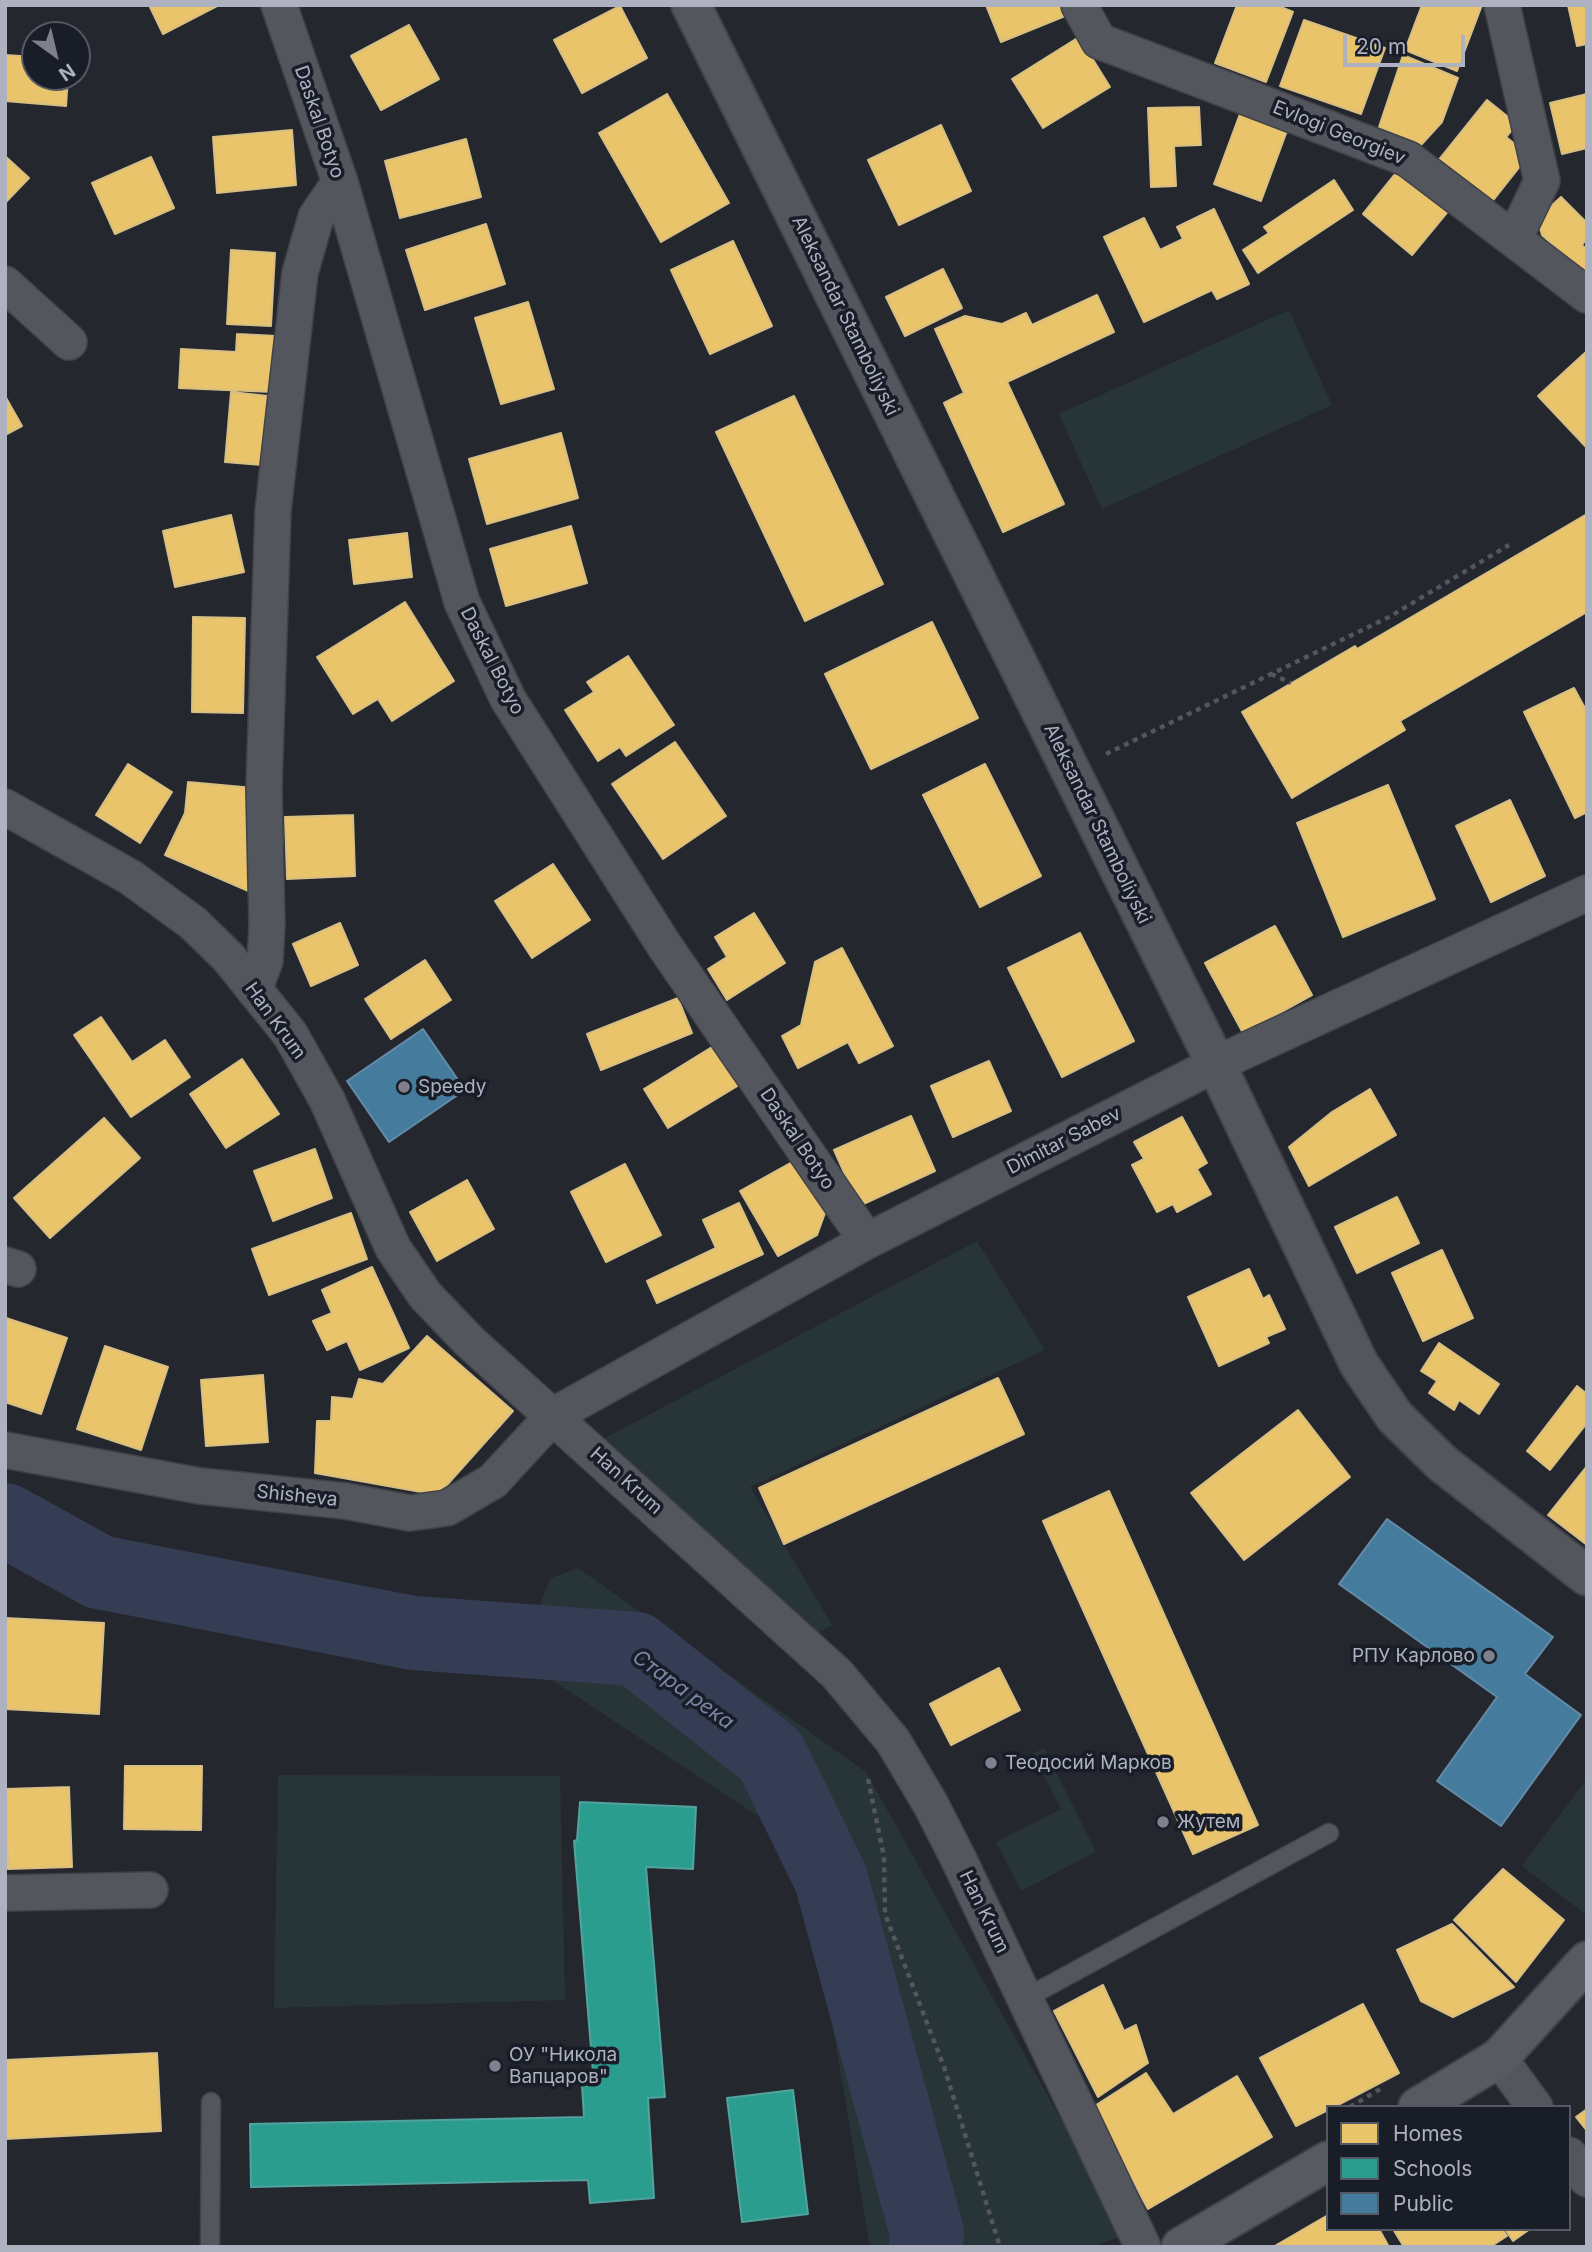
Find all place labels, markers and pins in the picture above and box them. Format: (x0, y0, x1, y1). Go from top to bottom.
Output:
place label: Speedy (418, 1076, 486, 1098)
marker: Speedy (396, 1079, 412, 1095)
place label: РПУ Карлово (1352, 1645, 1475, 1667)
marker: РПУ Карлово (1481, 1648, 1497, 1664)
place label: Теодосий Марков (1005, 1752, 1172, 1774)
marker: Теодосий Марков (983, 1755, 999, 1771)
place label: Жутем (1177, 1811, 1240, 1833)
marker: Жутем (1155, 1814, 1171, 1830)
place label: ОУ "Никола Вапцаров" (509, 2044, 617, 2088)
marker: ОУ "Никола Вапцаров" (487, 2058, 503, 2074)

